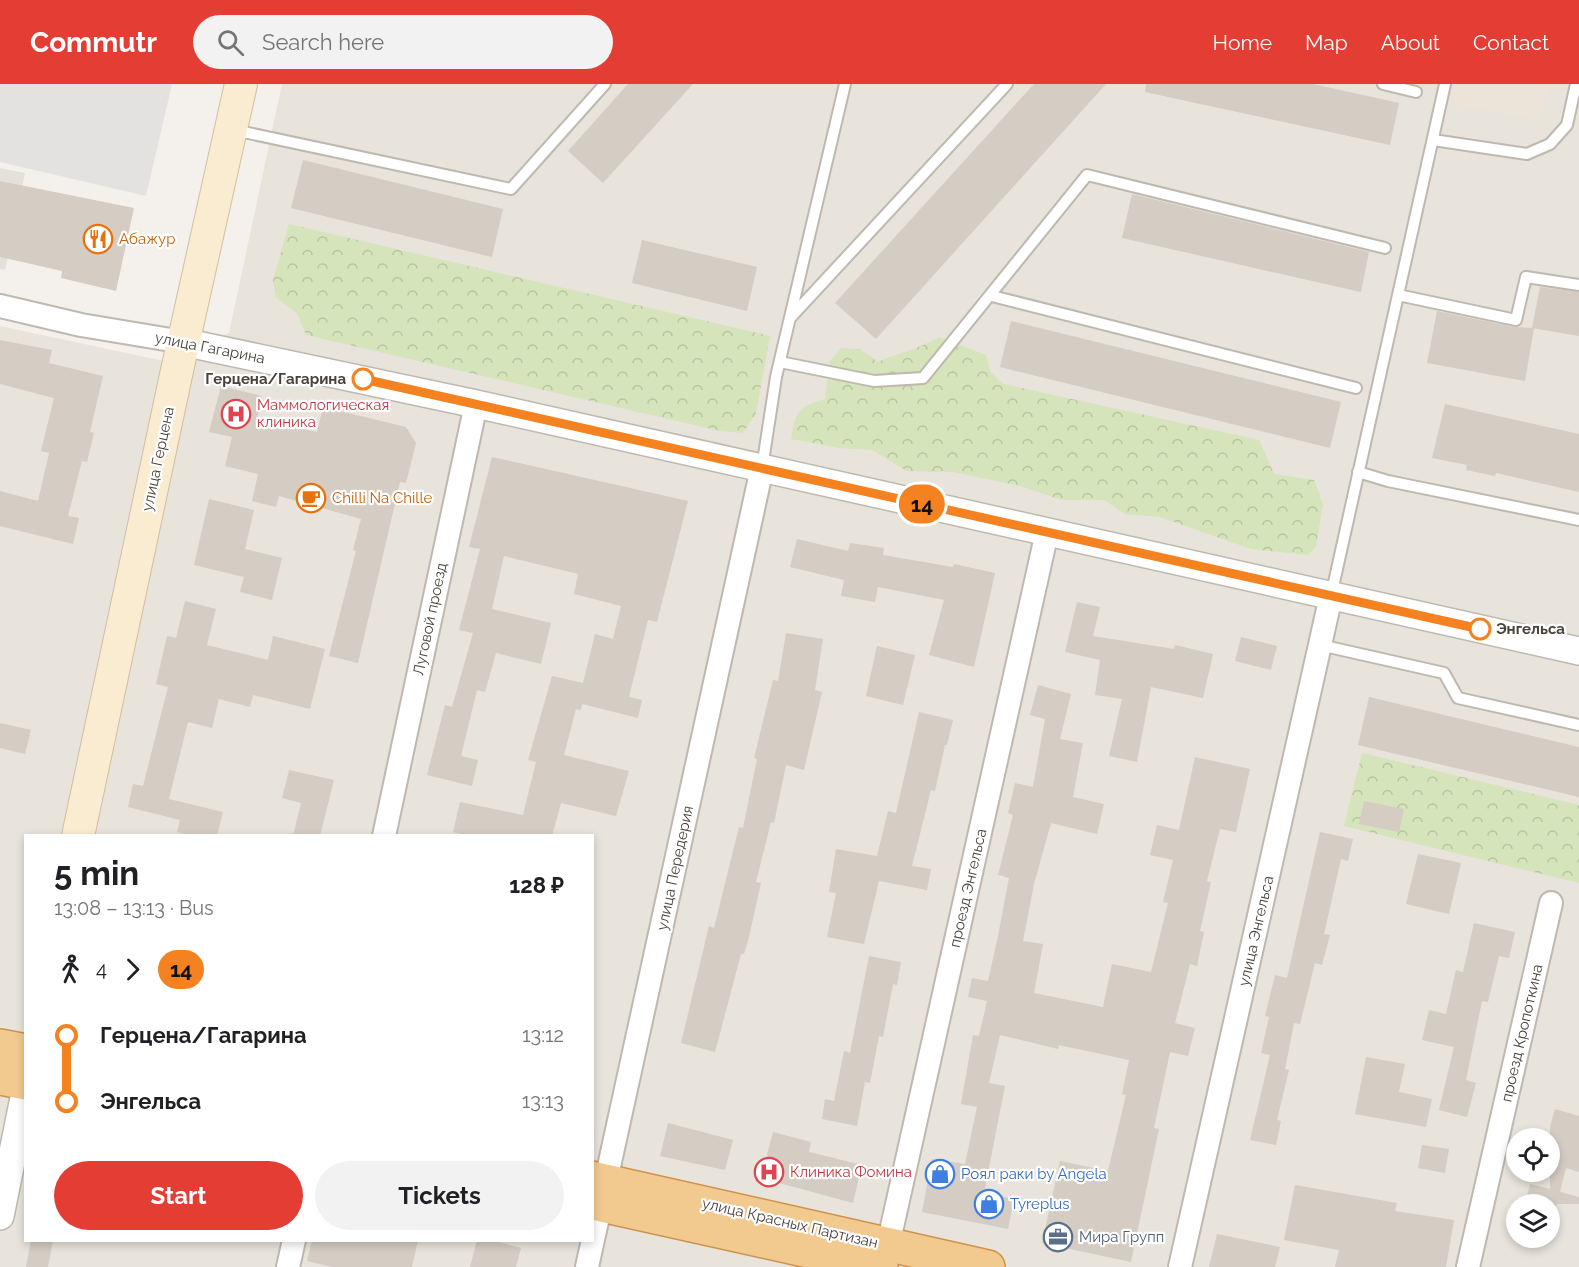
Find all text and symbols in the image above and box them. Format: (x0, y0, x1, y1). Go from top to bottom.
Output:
search box (193, 15, 613, 69)
text: Commutr (30, 26, 157, 59)
icon: search (214, 26, 247, 59)
text: Search here (262, 29, 384, 55)
text: Home (1213, 30, 1272, 55)
text: Map (1305, 30, 1348, 55)
text: About (1381, 30, 1440, 55)
text: Contact (1473, 30, 1549, 55)
restaurant icon: Абажур (82, 223, 114, 255)
place label: Абажур (119, 230, 175, 248)
street label: улица Гагарина (154, 329, 266, 367)
marker: Герцена/Гагарина (352, 368, 374, 390)
place label: Герцена/Гагарина (205, 370, 346, 388)
place label: Маммологическая клиника (257, 396, 389, 431)
hospital icon: Маммологическая клиника (220, 398, 252, 430)
street label: улица Герцена (138, 405, 178, 513)
cafe icon: Chilli Na Chille (295, 482, 327, 514)
line badge: 14 (895, 484, 949, 524)
place label: Chilli Na Chille (332, 489, 433, 507)
text: 14 (911, 492, 933, 517)
street label: Луговой проезд (409, 561, 451, 677)
marker: Энгельса (1469, 618, 1491, 640)
place label: Энгельса (1496, 620, 1565, 638)
street label: улица Передерия (653, 804, 697, 932)
street label: проезд Энгельса (946, 827, 990, 949)
text: 5 min (54, 854, 139, 893)
text: 128 ₽ (509, 872, 564, 898)
street label: улица Энгельса (1235, 874, 1277, 988)
text: 13:08 – 13:13 · Bus (54, 896, 214, 920)
icon: walk (54, 953, 87, 986)
icon: forward (116, 953, 149, 986)
text: 4 (96, 957, 107, 981)
text: 14 (170, 957, 192, 982)
street label: проезд Кропоткина (1497, 962, 1547, 1104)
text: Герцена/Гагарина (100, 1022, 307, 1048)
text: 13:12 (522, 1023, 564, 1047)
text: Энгельса (100, 1088, 201, 1114)
text: 13:13 (522, 1089, 564, 1113)
map controls (1506, 1128, 1560, 1248)
button: locate (1506, 1128, 1560, 1182)
hospital icon: Клиника Фомина (753, 1156, 785, 1188)
shop icon: Роял раки by Angela (924, 1158, 956, 1190)
button: Start (54, 1161, 303, 1230)
button: Tickets (315, 1161, 564, 1230)
place label: Клиника Фомина (790, 1163, 912, 1181)
place label: Роял раки by Angela (961, 1165, 1107, 1183)
shop icon: Tyreplus (973, 1188, 1005, 1220)
street label: улица Красных Партизан (700, 1194, 880, 1252)
button: layers (1506, 1194, 1560, 1248)
place label: Tyreplus (1010, 1195, 1069, 1213)
office icon: Мира Групп (1042, 1221, 1074, 1253)
place label: Мира Групп (1079, 1228, 1164, 1246)

